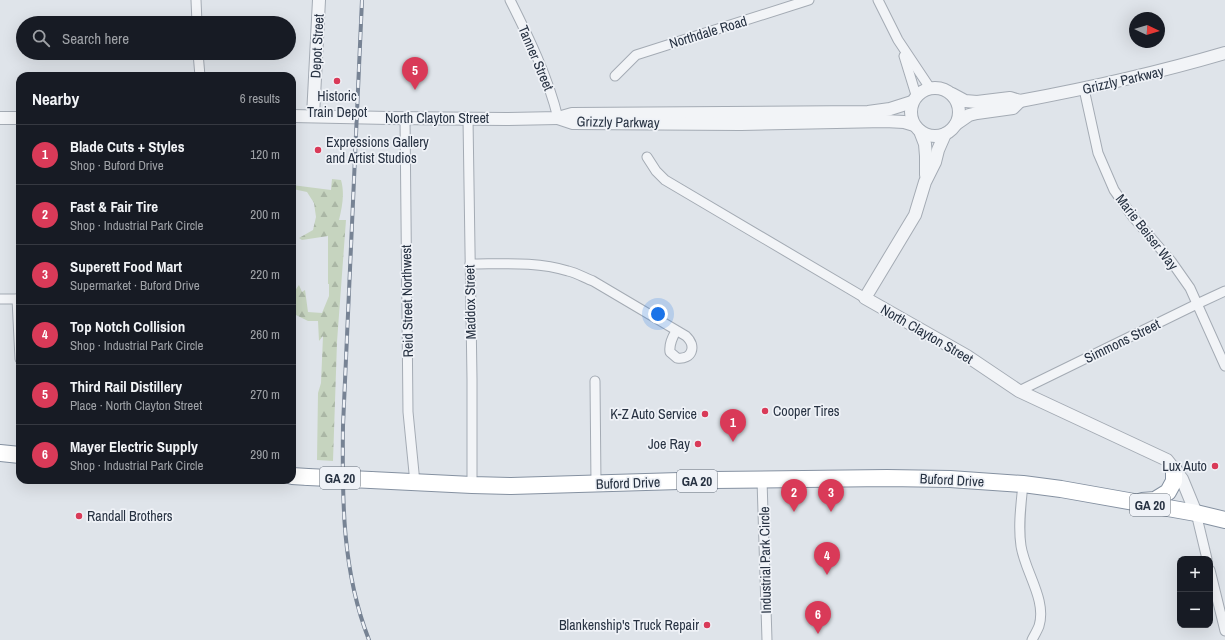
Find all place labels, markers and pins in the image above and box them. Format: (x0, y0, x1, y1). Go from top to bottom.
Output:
pin: 5 (402, 57, 428, 90)
marker: Historic Train Depot (332, 76, 342, 86)
place label: Historic Train Depot (307, 87, 367, 121)
place label: Expressions Gallery and Artist Studios (326, 133, 429, 167)
marker: Expressions Gallery and Artist Studios (313, 145, 323, 155)
place label: Cooper Tires (773, 402, 840, 420)
place label: K-Z Auto Service (610, 405, 697, 423)
marker: Cooper Tires (760, 406, 770, 416)
marker: K-Z Auto Service (700, 409, 710, 419)
pin: 1 (720, 409, 746, 442)
place label: Joe Ray (648, 435, 690, 453)
marker: Joe Ray (693, 439, 703, 449)
place label: Lux Auto (1162, 457, 1207, 475)
marker: Lux Auto (1210, 461, 1220, 471)
pin: 2 (781, 479, 807, 512)
pin: 3 (818, 479, 844, 512)
place label: Randall Brothers (87, 507, 173, 525)
marker: Randall Brothers (74, 511, 84, 521)
pin: 4 (814, 542, 840, 575)
pin: 6 (805, 601, 831, 634)
place label: Blankenship's Truck Repair (559, 616, 699, 634)
marker: Blankenship's Truck Repair (702, 620, 712, 630)

